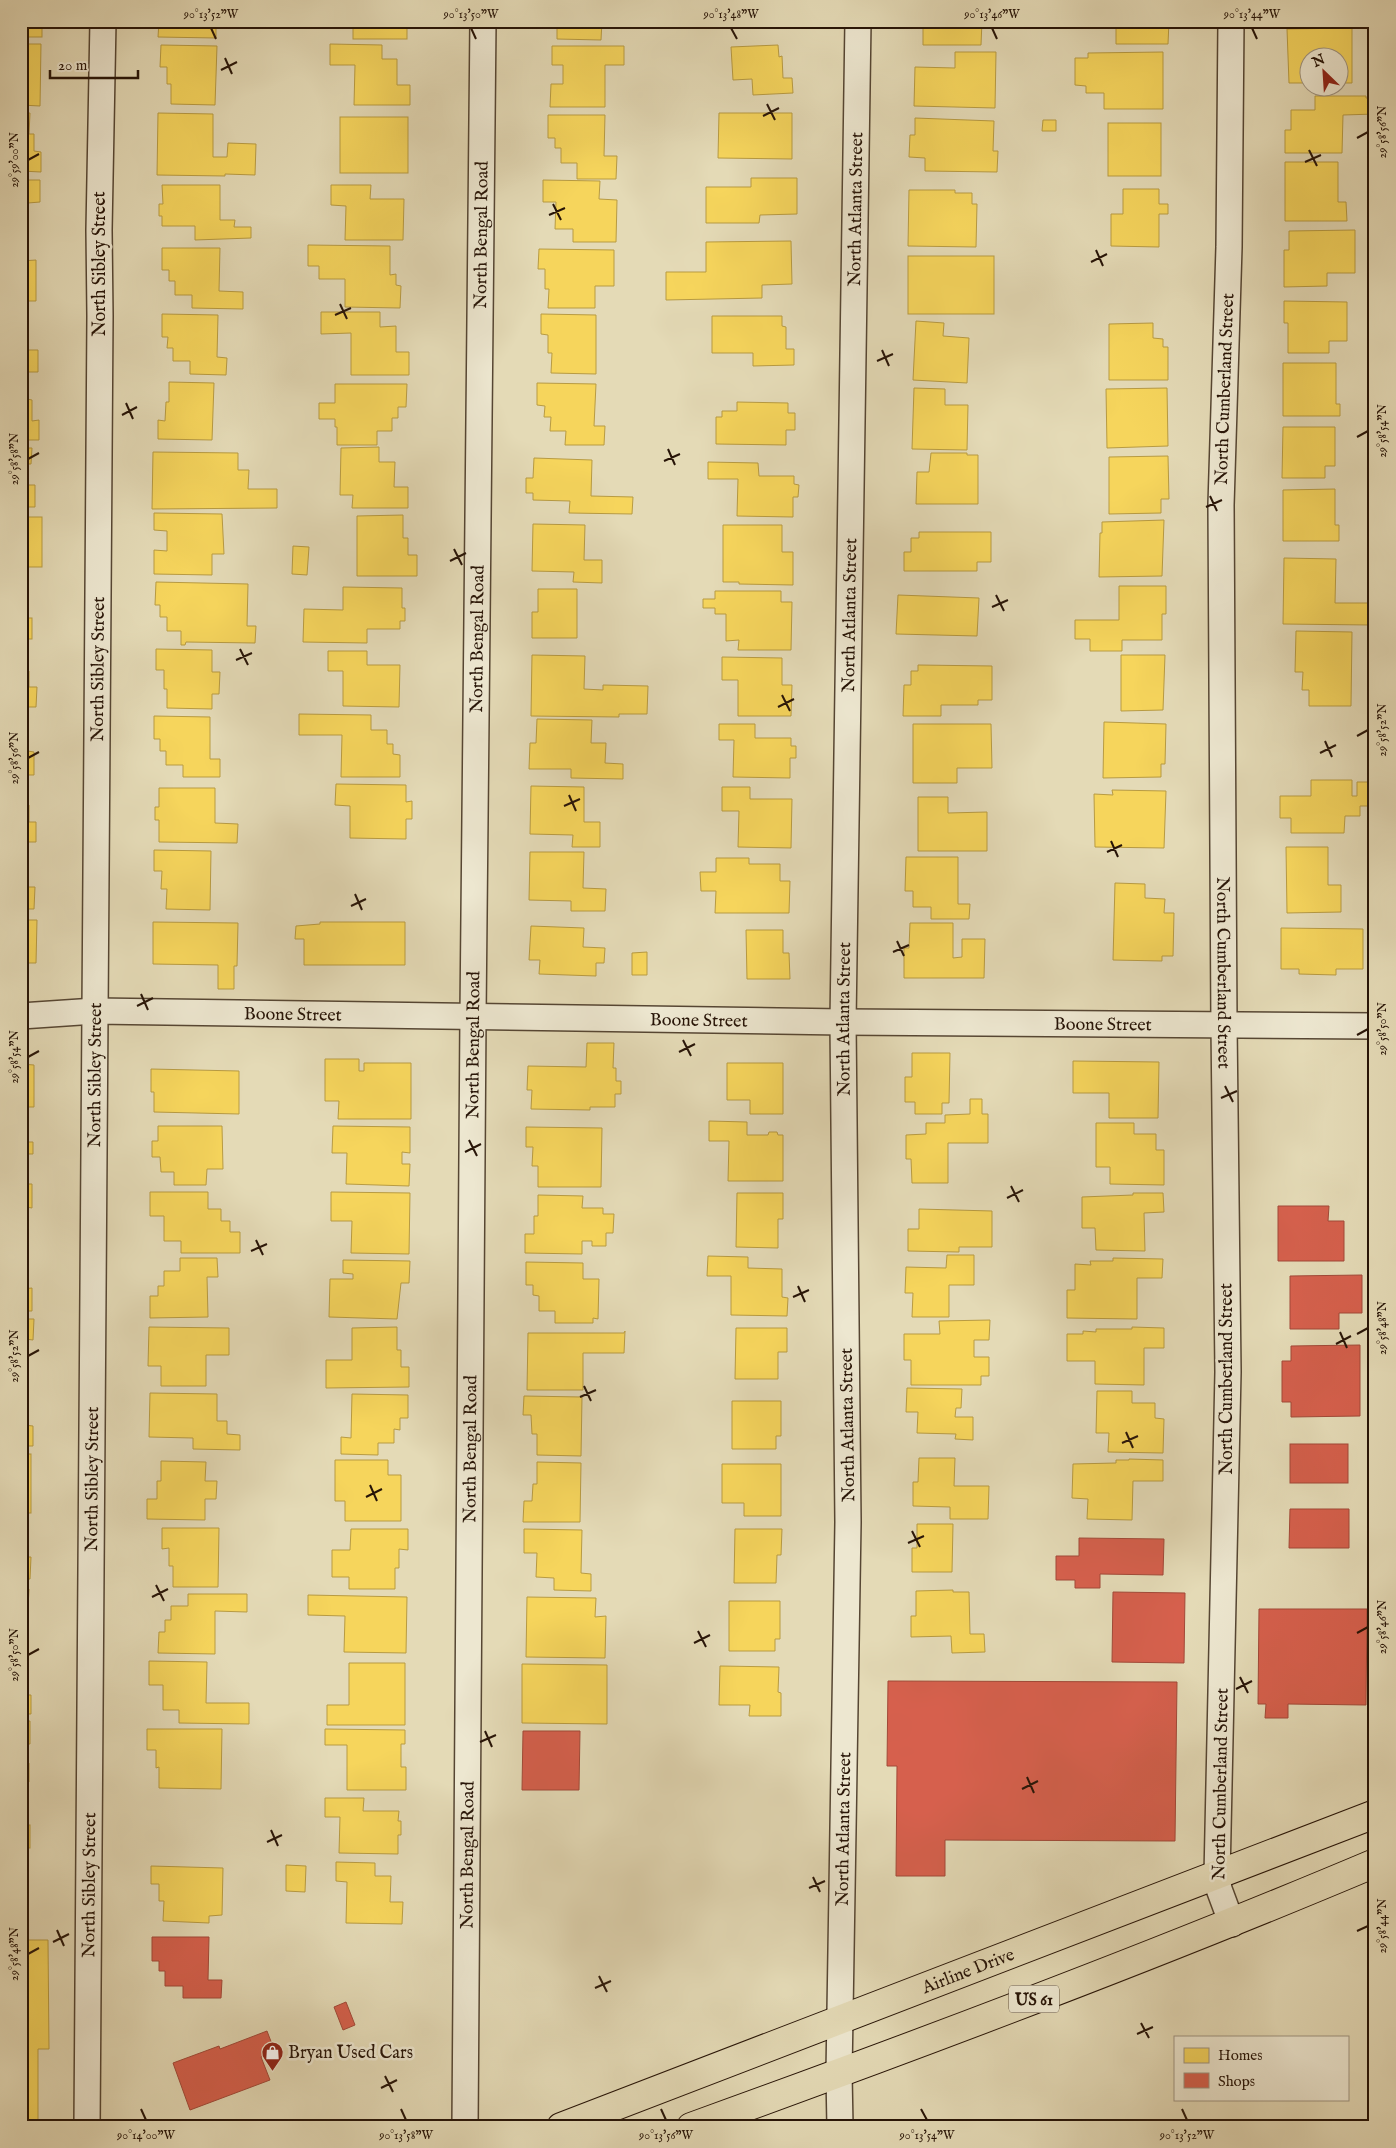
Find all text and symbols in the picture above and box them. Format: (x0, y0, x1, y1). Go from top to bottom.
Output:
text: 90°13'52"W (183, 7, 239, 22)
text: 90°13'50"W (443, 7, 499, 22)
text: 90°13'48"W (702, 7, 759, 22)
text: 90°13'46"W (963, 7, 1020, 22)
text: 90°13'44"W (1223, 7, 1281, 22)
scale bar (50, 48, 138, 80)
north arrow (1298, 48, 1348, 98)
text: N (1309, 50, 1328, 72)
text: 20 m (58, 56, 88, 75)
text: 29°58'56"N (1375, 105, 1390, 158)
text: 29°59'00"N (7, 132, 22, 188)
street label: North Atlanta Street (844, 132, 869, 287)
street label: North Bengal Road (470, 161, 495, 309)
street label: North Sibley Street (89, 191, 112, 337)
street label: North Cumberland Street (1211, 293, 1240, 485)
text: 29°58'54"N (1375, 404, 1390, 458)
text: 29°58'58"N (7, 432, 22, 485)
street label: North Atlanta Street (838, 538, 863, 693)
street label: North Bengal Road (466, 565, 491, 713)
street label: North Sibley Street (87, 596, 111, 742)
text: 29°58'52"N (1375, 703, 1390, 757)
text: 29°58'56"N (7, 731, 22, 784)
street label: North Cumberland Street (1210, 877, 1235, 1069)
street label: North Atlanta Street (833, 942, 857, 1096)
street label: North Bengal Road (462, 971, 486, 1119)
street label: North Sibley Street (84, 1002, 108, 1148)
text: 29°58'50"N (1375, 1002, 1390, 1056)
street label: Boone Street (244, 1003, 342, 1028)
street label: Boone Street (650, 1009, 748, 1034)
street label: Boone Street (1054, 1014, 1152, 1037)
text: 29°58'54"N (7, 1030, 22, 1084)
street label: North Cumberland Street (1216, 1283, 1239, 1475)
text: 29°58'48"N (1375, 1300, 1390, 1355)
text: 29°58'52"N (7, 1329, 22, 1383)
street label: North Atlanta Street (836, 1348, 861, 1502)
street label: North Bengal Road (459, 1375, 483, 1523)
street label: North Sibley Street (81, 1406, 105, 1552)
text: 29°58'46"N (1375, 1599, 1390, 1654)
text: 29°58'50"N (7, 1628, 22, 1682)
street label: North Cumberland Street (1208, 1688, 1235, 1880)
street label: North Atlanta Street (832, 1752, 857, 1906)
street label: North Bengal Road (456, 1781, 480, 1929)
street label: North Sibley Street (78, 1812, 102, 1958)
text: 29°58'44"N (1375, 1898, 1390, 1954)
text: 29°58'48"N (7, 1926, 22, 1981)
street label: Airline Drive (918, 1944, 1018, 2000)
road number: US 61 (1009, 1986, 1059, 2012)
legend (1174, 2036, 1348, 2100)
shop icon: Bryan Used Cars (260, 2040, 284, 2071)
place label: Bryan Used Cars (288, 2042, 413, 2065)
text: Homes (1218, 2046, 1262, 2065)
text: Shops (1218, 2072, 1255, 2091)
text: 90°14'00"W (116, 2128, 175, 2143)
text: 90°13'58"W (378, 2128, 433, 2143)
text: 90°13'56"W (638, 2128, 694, 2143)
text: 90°13'54"W (899, 2128, 955, 2143)
text: 90°13'52"W (1159, 2128, 1215, 2143)

